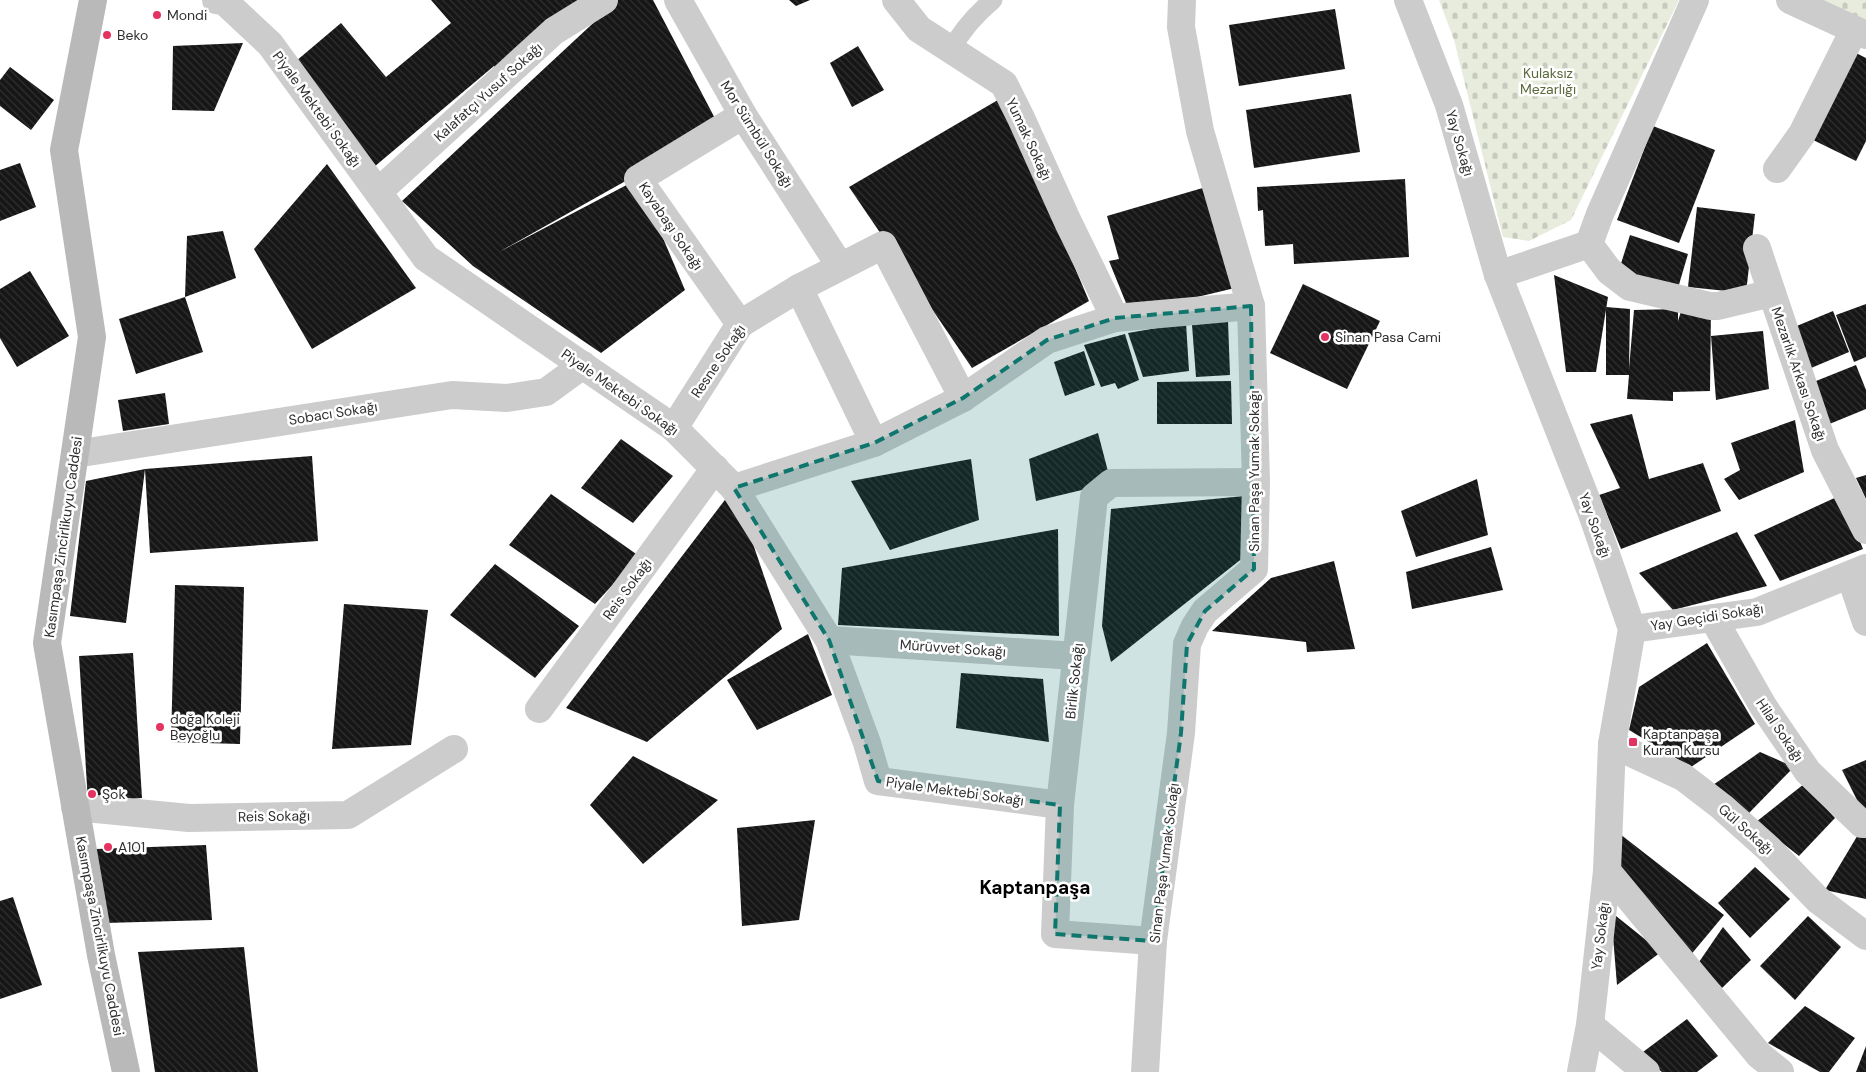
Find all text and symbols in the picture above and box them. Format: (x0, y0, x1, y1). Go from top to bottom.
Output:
place label: Mondi (167, 6, 207, 24)
marker: Mondi (151, 9, 163, 21)
place label: Beko (117, 26, 148, 44)
marker: Beko (101, 29, 113, 41)
street label: Kalafatçı Yusuf Sokağı (430, 39, 546, 145)
street label: Piyale Mektebi Sokağı (269, 47, 365, 171)
park label: Kulaksız Mezarlığı (1520, 64, 1576, 98)
street label: Mor Sümbül Sokağı (717, 77, 797, 191)
street label: Yumak Sokağı (1002, 95, 1056, 183)
street label: Yay Sokağı (1442, 108, 1478, 178)
street label: Kayabaşı Sokağı (635, 178, 707, 274)
street label: Mezarlık Arkası Sokağı (1768, 304, 1830, 444)
street label: Resne Sokağı (687, 321, 749, 401)
place label: Sinan Pasa Cami (1335, 328, 1441, 346)
marker: Sinan Pasa Cami (1319, 331, 1331, 343)
street label: Piyale Mektebi Sokağı (558, 345, 682, 439)
street label: Sinan Paşa Yumak Sokağı (1245, 390, 1263, 552)
street label: Sobacı Sokağı (287, 397, 379, 429)
street label: Kasımpaşa Zincirlikuyu Caddesi (40, 435, 86, 639)
street label: Yay Sokağı (1575, 490, 1615, 560)
street label: Reis Sokağı (599, 555, 655, 623)
street label: Yay Geçidi Sokağı (1649, 599, 1765, 635)
street label: Mürüvvet Sokağı (899, 635, 1007, 661)
street label: Birlik Sokağı (1061, 642, 1087, 720)
street label: Hilal Sokağı (1752, 695, 1808, 765)
place label: doğa Koleji Beyoğlu (170, 710, 240, 744)
marker: doğa Koleji Beyoğlu (154, 721, 166, 733)
place label: Kaptanpaşa Kuran Kursu (1643, 725, 1720, 759)
marker: Kaptanpaşa Kuran Kursu (1627, 736, 1639, 748)
street label: Piyale Mektebi Sokağı (885, 772, 1025, 810)
street label: Sinan Paşa Yumak Sokağı (1145, 782, 1183, 944)
place label: Şok (102, 785, 125, 803)
marker: Şok (86, 788, 98, 800)
street label: Gül Sokağı (1715, 800, 1777, 858)
street label: Reis Sokağı (238, 806, 310, 826)
street label: Kasımpaşa Zincirlikuyu Caddesi (72, 835, 128, 1037)
place label: A101 (118, 838, 145, 856)
marker: A101 (102, 841, 114, 853)
district label: Kaptanpaşa (980, 875, 1090, 900)
street label: Yay Sokağı (1587, 901, 1613, 971)

